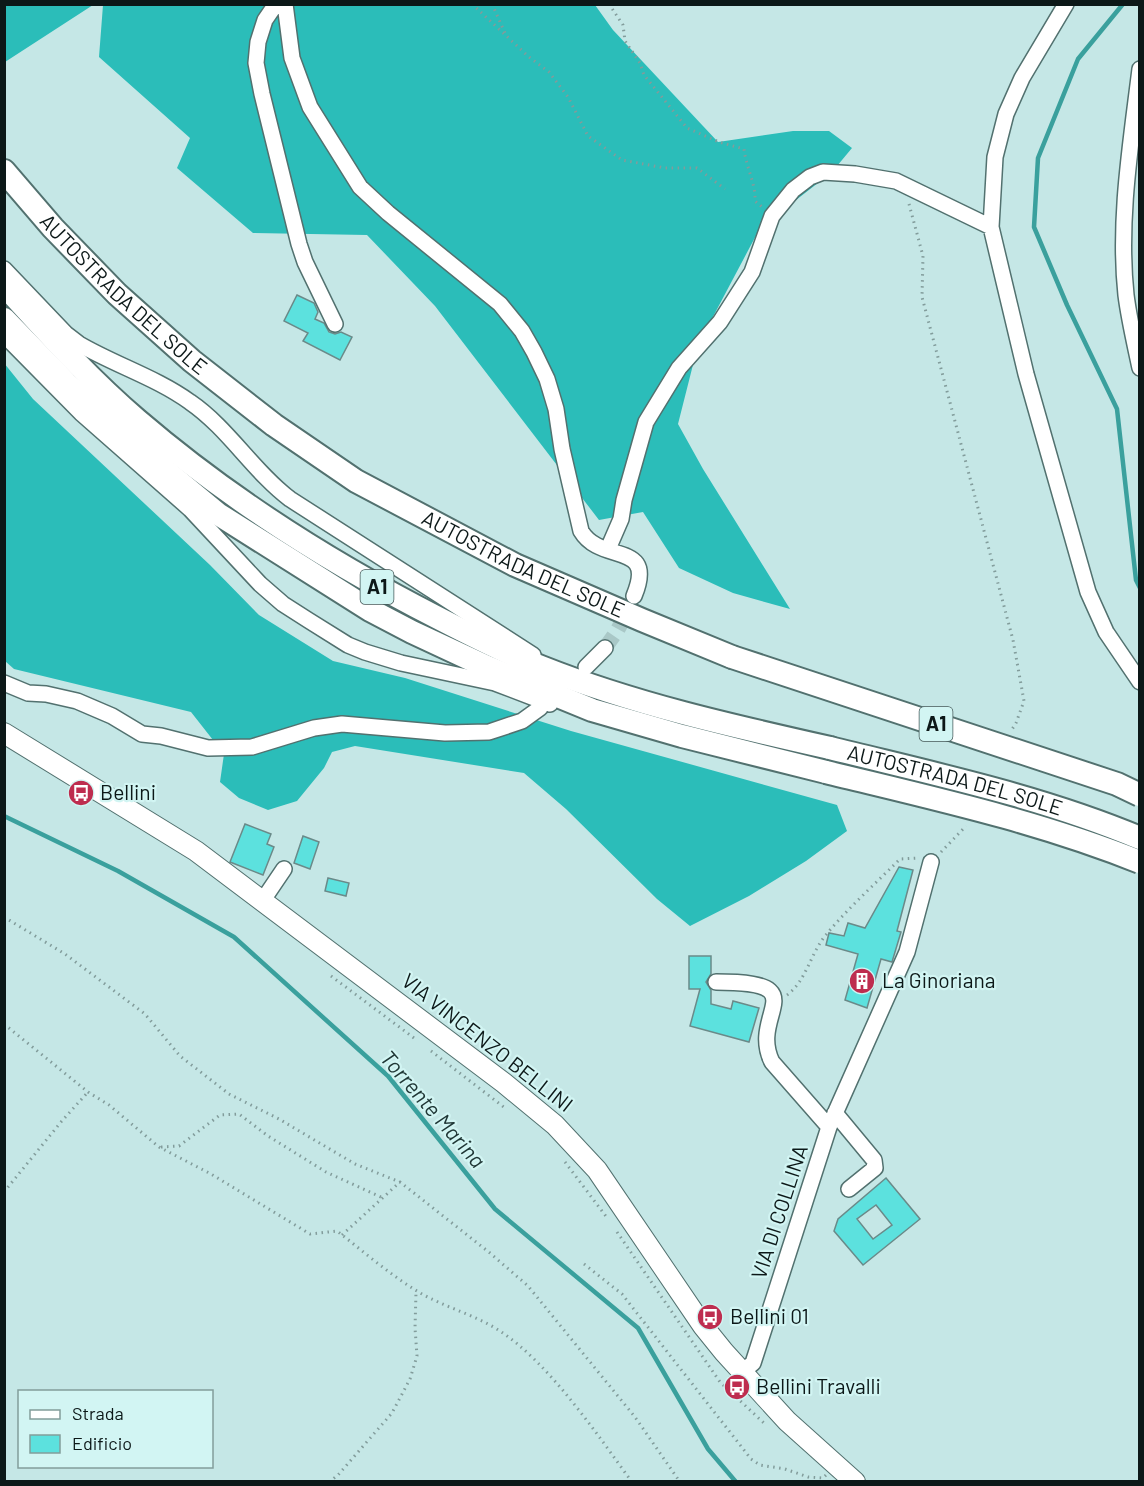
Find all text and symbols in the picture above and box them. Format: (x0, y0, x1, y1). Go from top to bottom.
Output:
street label: AUTOSTRADA DEL SOLE (36, 208, 213, 379)
street label: AUTOSTRADA DEL SOLE (418, 504, 629, 622)
road number: A1 (360, 570, 394, 604)
road number: A1 (920, 707, 952, 741)
street label: AUTOSTRADA DEL SOLE (845, 739, 1066, 820)
bus stop icon: Bellini (66, 778, 96, 808)
place label: Bellini (100, 779, 156, 804)
building icon: La Ginoriana (847, 966, 877, 996)
street label: VIA VINCENZO BELLINI (397, 967, 578, 1116)
place label: La Ginoriana (882, 967, 995, 992)
water label: Torrente Marina (376, 1044, 492, 1172)
street label: VIA DI COLLINA (745, 1141, 812, 1282)
bus stop icon: Bellini 01 (695, 1302, 725, 1332)
place label: Bellini 01 (730, 1303, 809, 1328)
bus stop icon: Bellini Travalli (722, 1372, 752, 1402)
place label: Bellini Travalli (756, 1373, 881, 1398)
legend (18, 1390, 213, 1468)
text: Strada (72, 1402, 124, 1424)
text: Edificio (72, 1432, 132, 1454)

